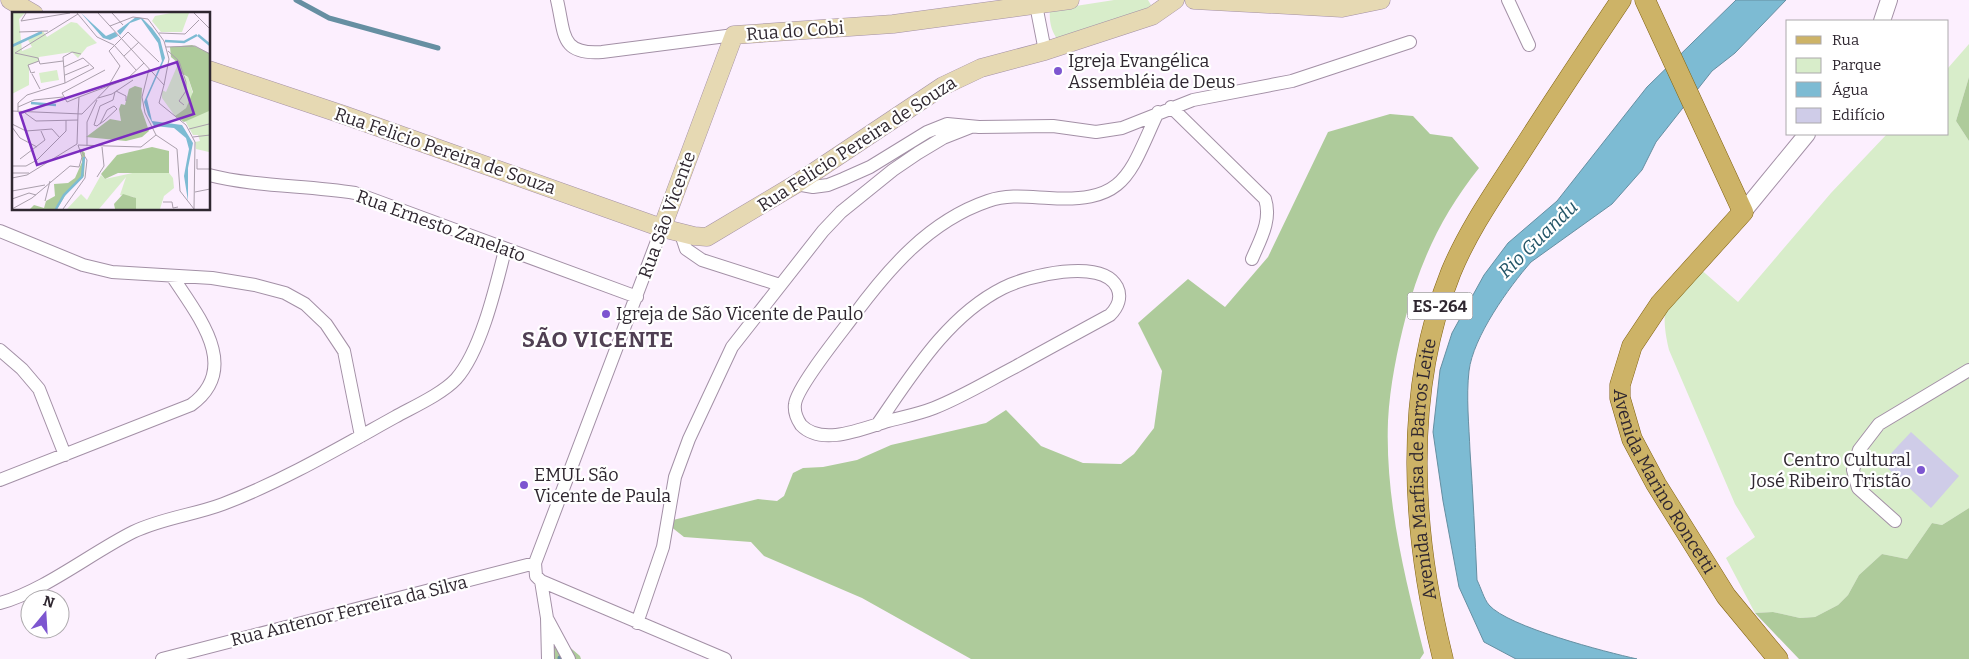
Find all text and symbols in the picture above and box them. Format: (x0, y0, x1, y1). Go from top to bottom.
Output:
inset map (12, 12, 210, 210)
street label: Rua do Cobi (745, 17, 845, 45)
legend (1786, 20, 1949, 135)
text: Rua (1832, 31, 1859, 49)
place label: Igreja Evangélica Assembléia de Deus (1068, 50, 1235, 93)
text: Parque (1832, 56, 1881, 74)
marker: Igreja Evangélica Assembléia de Deus (1052, 65, 1064, 77)
street label: Rua Felicio Pereira de Souza (754, 71, 961, 217)
text: Água (1832, 81, 1868, 99)
street label: Rua Felicio Pereira de Souza (332, 103, 559, 199)
text: Edifício (1832, 106, 1885, 124)
street label: Rua São Vicente (634, 148, 700, 282)
street label: Rua Ernesto Zanelato (353, 185, 529, 267)
water label: Rio Guandu (1493, 195, 1583, 283)
road number: ES-264 (1408, 292, 1472, 320)
place label: Igreja de São Vicente de Paulo (616, 303, 863, 325)
marker: Igreja de São Vicente de Paulo (600, 308, 612, 320)
district label: SÃO VICENTE (522, 326, 674, 353)
street label: Avenida Marfisa de Barros Leite (1406, 336, 1441, 602)
street label: Avenida Marino Roncetti (1609, 389, 1720, 578)
place label: Centro Cultural José Ribeiro Tristão (1749, 449, 1911, 492)
place label: EMUL São Vicente de Paula (534, 464, 671, 507)
marker: Centro Cultural José Ribeiro Tristão (1915, 464, 1927, 476)
marker: EMUL São Vicente de Paula (518, 479, 530, 491)
street label: Rua Antenor Ferreira da Silva (228, 571, 470, 651)
north arrow (20, 589, 70, 639)
text: N (41, 592, 57, 612)

